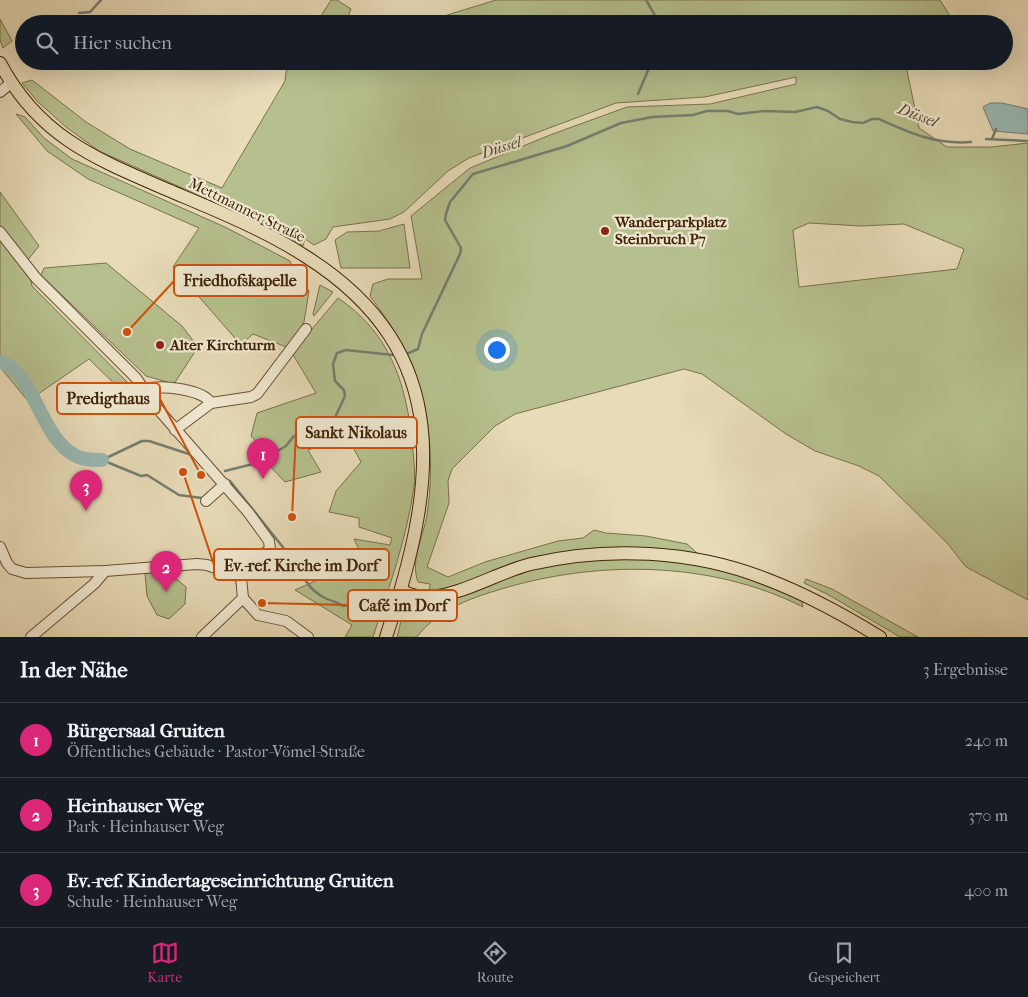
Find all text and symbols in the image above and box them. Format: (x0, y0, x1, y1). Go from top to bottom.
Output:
search box (15, 15, 1013, 70)
icon: search (33, 29, 61, 57)
text: Hier suchen (73, 32, 172, 54)
water label: Düssel (895, 98, 942, 132)
water label: Düssel (478, 131, 525, 162)
street label: Mettmanner Straße (186, 174, 309, 246)
place label: Wanderparkplatz Steinbruch P7 (614, 213, 727, 248)
marker: Wanderparkplatz Steinbruch P7 (599, 225, 611, 237)
callout: Friedhofskapelle (174, 265, 307, 296)
text: Friedhofskapelle (182, 271, 297, 291)
place label: Alter Kirchturm (169, 336, 276, 354)
your location (484, 337, 510, 363)
marker: Alter Kirchturm (154, 339, 166, 351)
callout: Predigthaus (57, 383, 160, 414)
text: Predigthaus (66, 389, 150, 409)
callout: Sankt Nikolaus (296, 417, 417, 448)
text: Sankt Nikolaus (305, 423, 407, 442)
pin: 1 (247, 438, 279, 479)
pin: 3 (70, 470, 102, 511)
callout: Ev.-ref. Kirche im Dorf (214, 549, 389, 580)
pin: 2 (150, 551, 182, 592)
text: Ev.-ref. Kirche im Dorf (224, 556, 382, 575)
callout: Café im Dorf (348, 590, 457, 621)
text: Café im Dorf (359, 596, 451, 615)
text: In der Nähe (20, 658, 128, 682)
text: 3 Ergebnisse (923, 660, 1008, 679)
text: Bürgersaal Gruiten (67, 720, 225, 742)
text: 1 (33, 731, 39, 750)
text: 240 m (965, 731, 1008, 750)
text: Öffentliches Gebäude · Pastor-Vömel-Straße (67, 742, 365, 761)
text: Heinhauser Weg (67, 795, 204, 817)
text: 2 (32, 806, 40, 825)
text: 370 m (968, 806, 1008, 825)
text: Park · Heinhauser Weg (67, 817, 224, 836)
text: Ev.-ref. Kindertageseinrichtung Gruiten (67, 870, 394, 892)
text: 3 (33, 881, 39, 900)
text: 400 m (964, 881, 1008, 900)
text: Schule · Heinhauser Weg (67, 892, 237, 911)
tab: Karte (147, 939, 182, 986)
tab: Route (477, 939, 514, 986)
tab: Gespeichert (808, 939, 881, 986)

